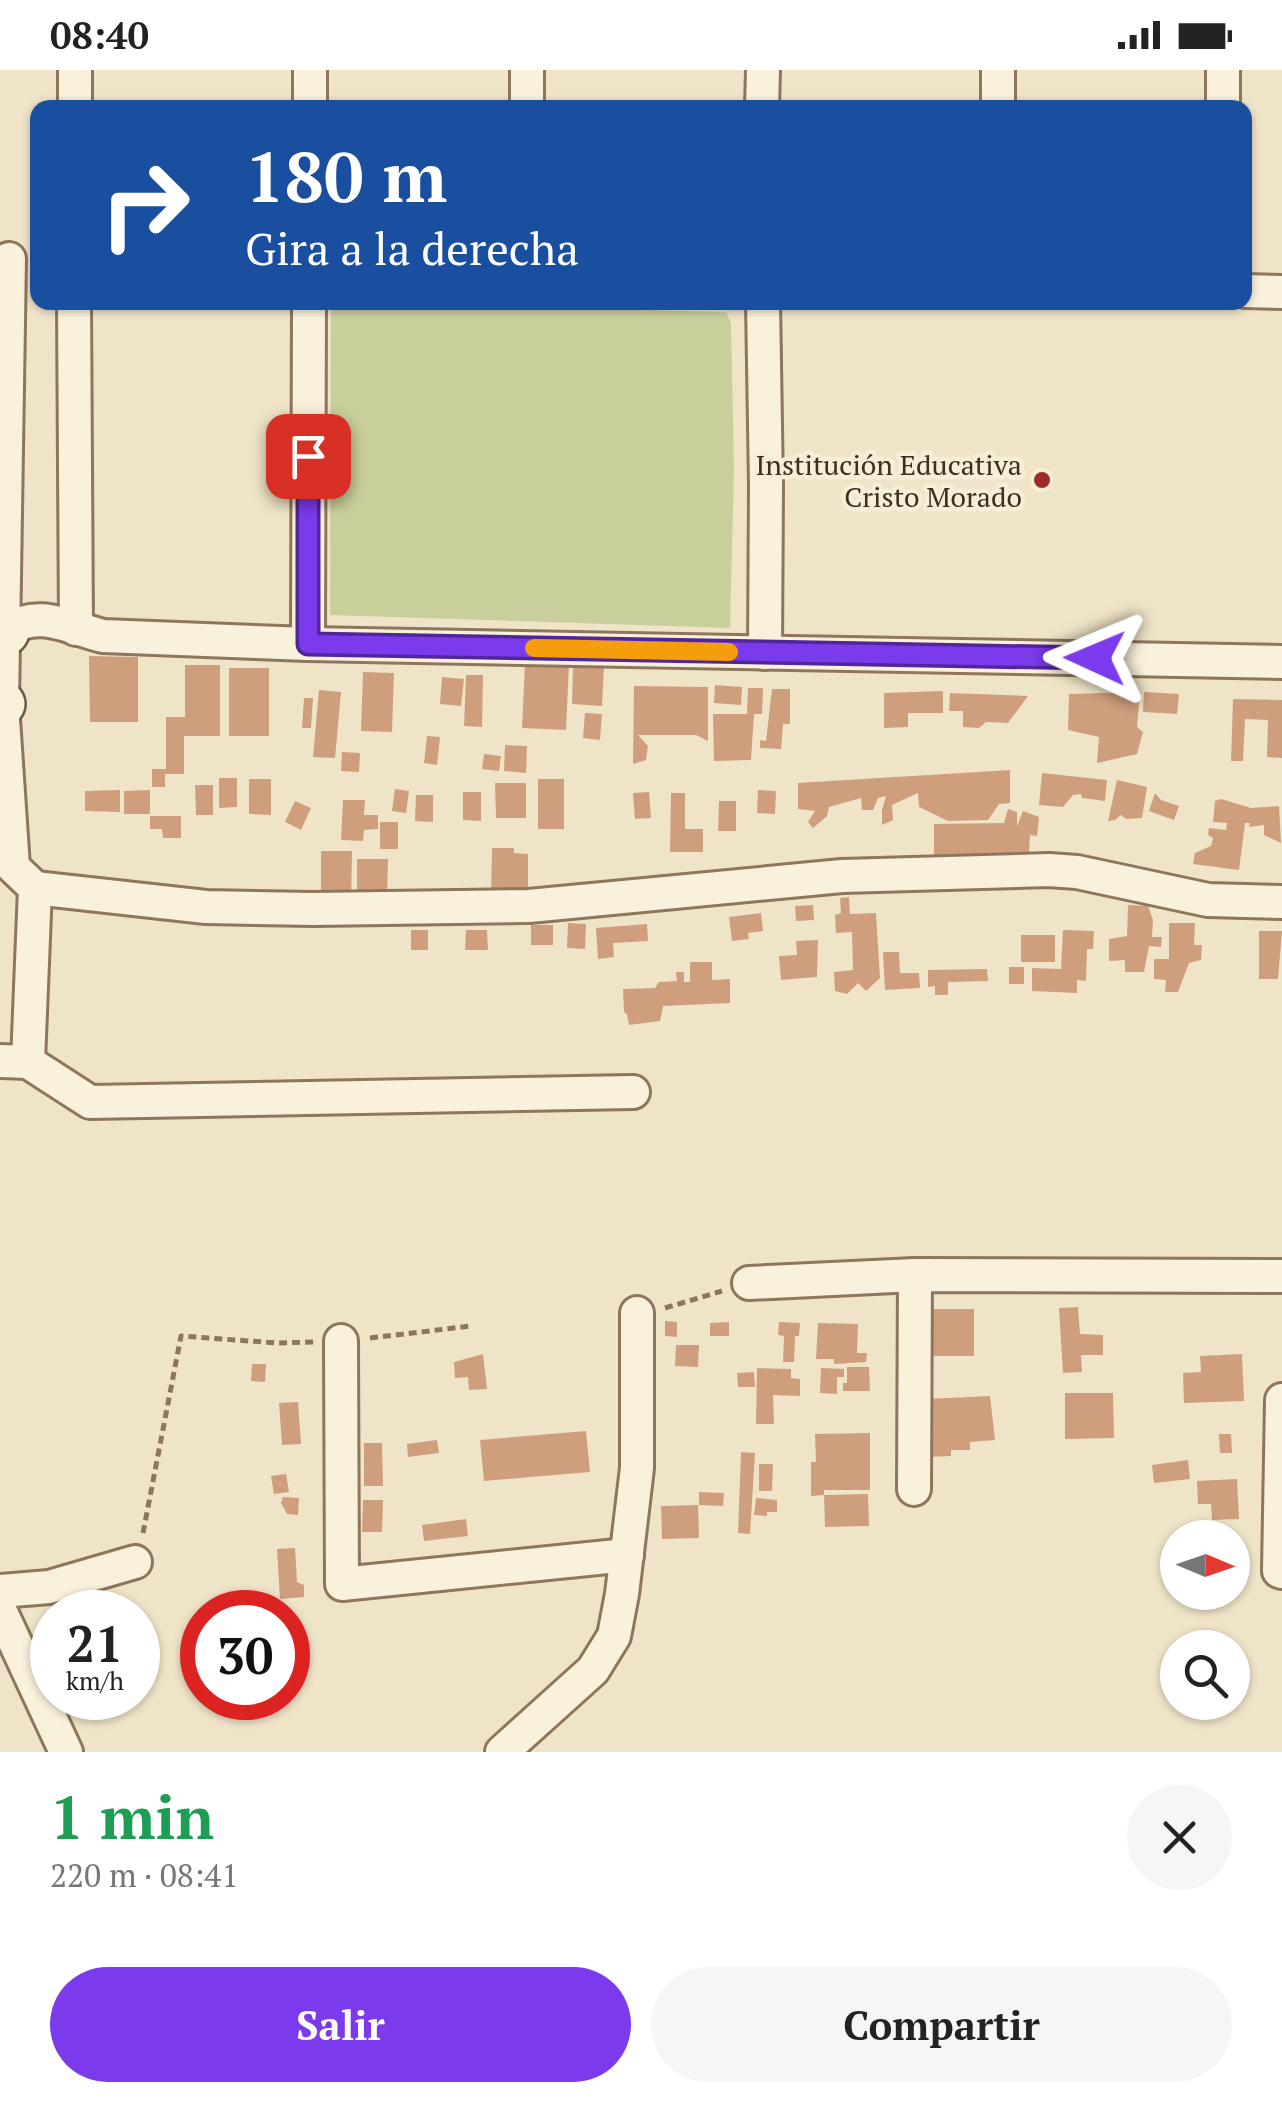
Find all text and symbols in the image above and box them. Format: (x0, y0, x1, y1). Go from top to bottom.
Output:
text: 08:40 (50, 10, 149, 60)
text: 180 m (245, 129, 447, 222)
icon: right (80, 140, 210, 270)
text: Gira a la derecha (245, 218, 579, 278)
pin (266, 414, 351, 499)
icon: arrive (281, 429, 336, 484)
place label: Institución Educativa Cristo Morado (755, 446, 1022, 515)
marker: Institución Educativa Cristo Morado (1031, 469, 1053, 491)
position arrow (1043, 606, 1147, 710)
north arrow (1160, 1520, 1250, 1610)
map controls (1160, 1520, 1250, 1720)
speed limit sign: 30 (180, 1590, 310, 1720)
text: 21 (67, 1610, 123, 1676)
button: search (1160, 1630, 1250, 1720)
text: km/h (66, 1664, 124, 1697)
text: 1 min (50, 1777, 214, 1856)
button: close (1127, 1785, 1232, 1890)
text: 220 m · 08:41 (50, 1854, 238, 1896)
button: Salir (50, 1967, 631, 2082)
button: Compartir (651, 1967, 1232, 2082)

